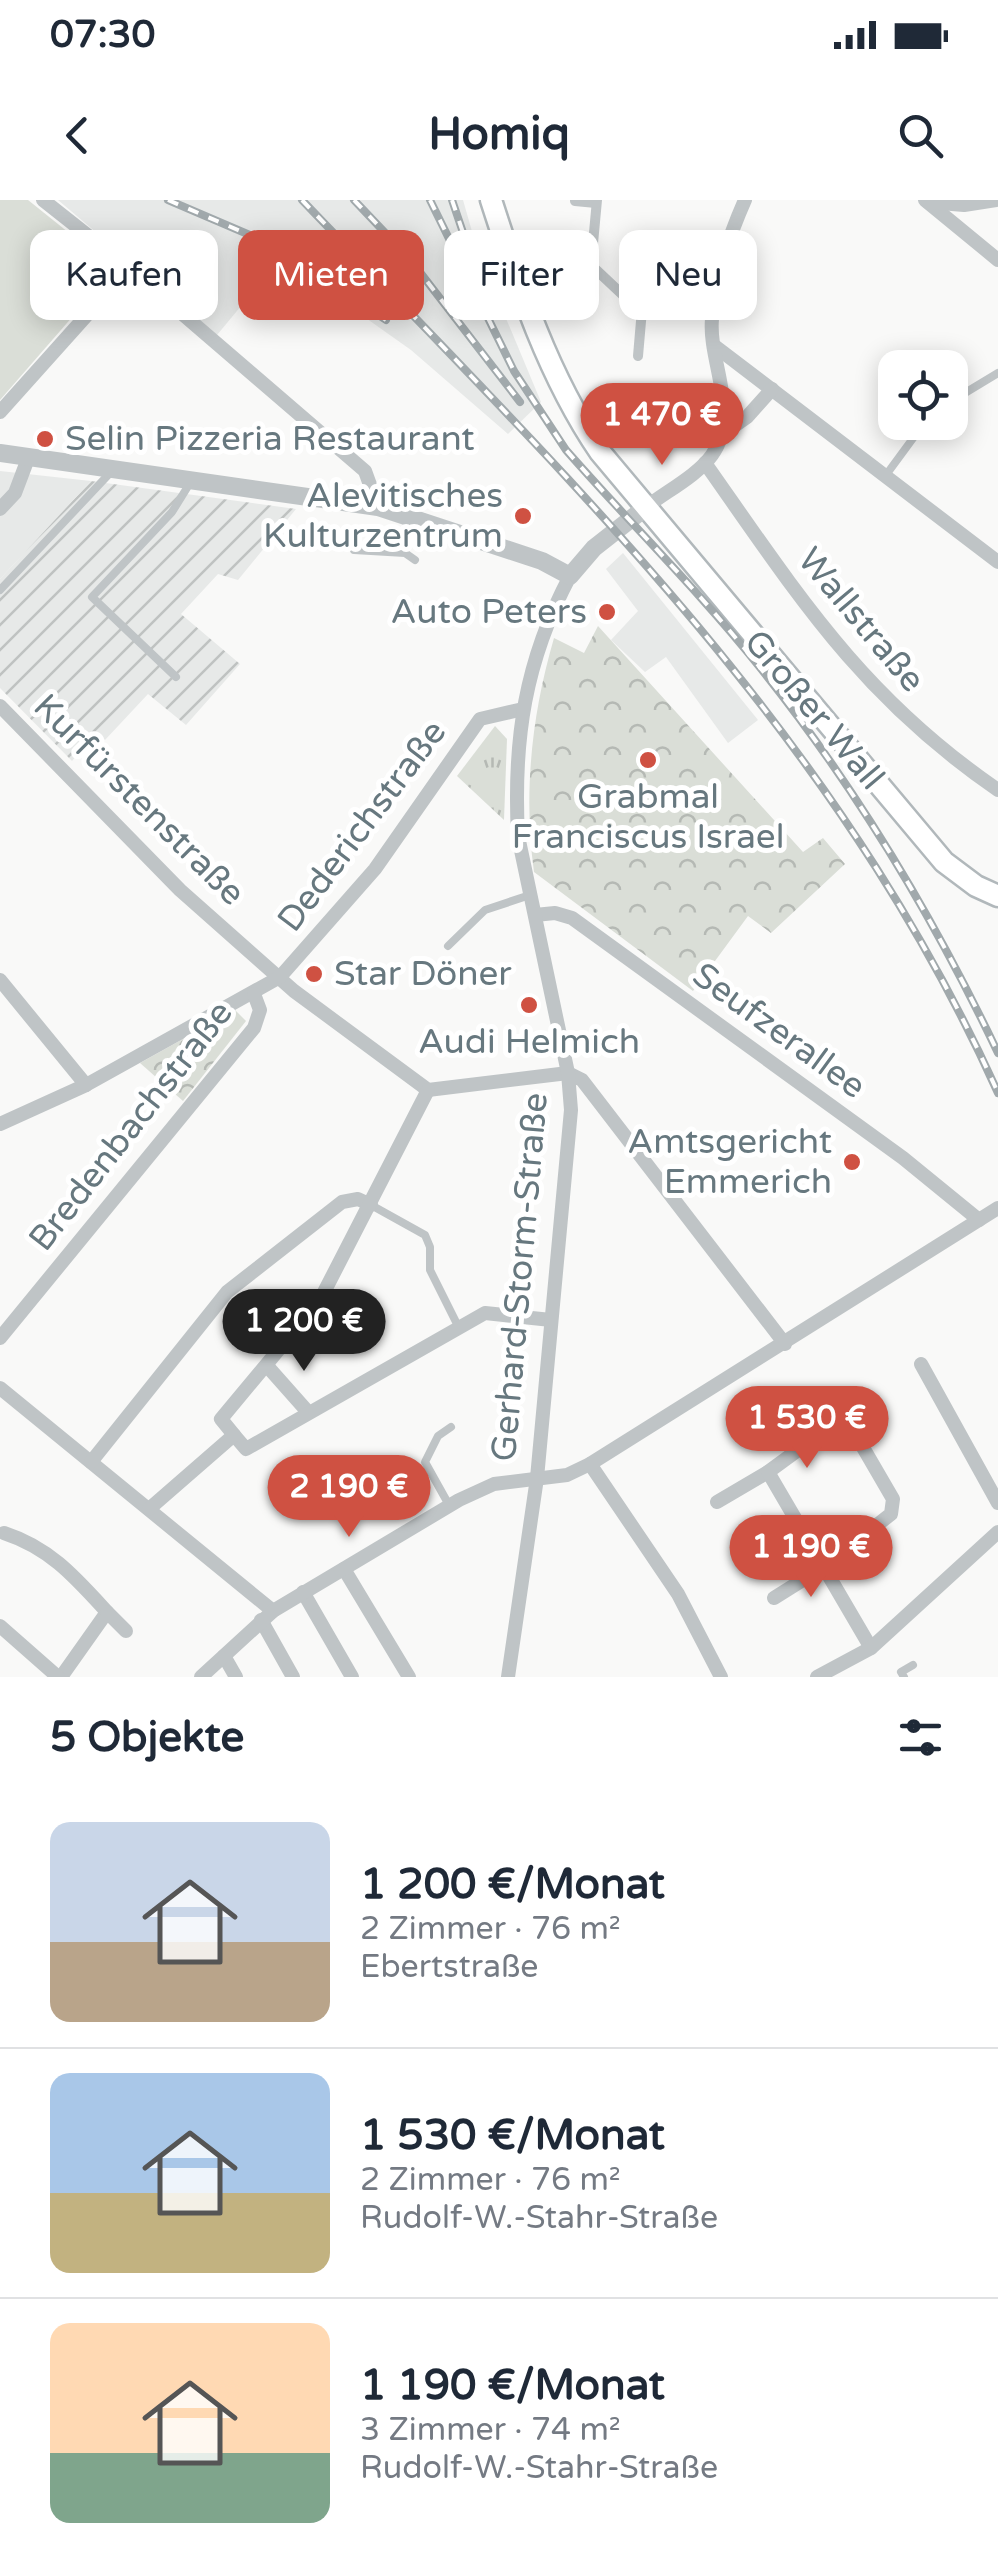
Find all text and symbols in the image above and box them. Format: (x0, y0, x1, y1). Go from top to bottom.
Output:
text: 07:30 (50, 12, 155, 58)
icon: back (50, 108, 105, 163)
text: Homiq (428, 108, 570, 162)
icon: search (893, 108, 948, 163)
chip: Kaufen (30, 230, 218, 320)
chip: Mieten (238, 230, 424, 320)
chip: Filter (444, 230, 599, 320)
chip: Neu (619, 230, 757, 320)
map controls (878, 350, 968, 440)
button: locate (878, 350, 968, 440)
pin: 1 470 € (570, 383, 754, 468)
text: 1 470 € (603, 396, 721, 434)
place label: Selin Pizzeria Restaurant (65, 418, 475, 460)
marker: Selin Pizzeria Restaurant (34, 428, 56, 450)
place label: Alevitisches Kulturzentrum (263, 475, 503, 557)
marker: Alevitisches Kulturzentrum (512, 505, 534, 527)
street label: Wallstraße (789, 539, 933, 701)
place label: Auto Peters (391, 591, 587, 633)
marker: Auto Peters (596, 601, 618, 623)
street label: Großer Wall (735, 622, 893, 798)
street label: Kurfürstenstraße (25, 686, 253, 914)
street label: Dederichstraße (269, 712, 455, 940)
marker: Grabmal Franciscus Israel (637, 749, 659, 771)
place label: Grabmal Franciscus Israel (512, 776, 784, 858)
place label: Star Döner (334, 953, 512, 995)
street label: Seufzerallee (684, 954, 874, 1108)
marker: Star Döner (303, 963, 325, 985)
street label: Bredenbachstraße (20, 993, 242, 1259)
marker: Audi Helmich (518, 994, 540, 1016)
place label: Audi Helmich (418, 1021, 640, 1063)
street label: Gerhard-Storm-Straße (483, 1091, 557, 1463)
place label: Amtsgericht Emmerich (627, 1121, 832, 1203)
marker: Amtsgericht Emmerich (841, 1151, 863, 1173)
pin: 1 200 € (212, 1289, 396, 1374)
text: 1 200 € (245, 1302, 363, 1340)
pin: 1 530 € (715, 1386, 899, 1471)
text: 1 530 € (748, 1399, 866, 1437)
pin: 2 190 € (257, 1455, 441, 1540)
text: 2 190 € (290, 1468, 408, 1506)
pin: 1 190 € (719, 1515, 903, 1600)
text: 1 190 € (752, 1528, 870, 1566)
icon: filters (893, 1710, 948, 1765)
text: 5 Objekte (50, 1712, 244, 1763)
text: 1 200 €/Monat (360, 1859, 665, 1910)
icon: home (130, 1862, 250, 1982)
text: 2 Zimmer · 76 m² (360, 1910, 621, 1948)
text: Ebertstraße (360, 1948, 538, 1986)
text: 1 530 €/Monat (360, 2110, 665, 2161)
icon: home (130, 2113, 250, 2233)
text: 2 Zimmer · 76 m² (360, 2161, 621, 2199)
text: Rudolf-W.-Stahr-Straße (360, 2199, 718, 2237)
text: 1 190 €/Monat (360, 2360, 665, 2411)
icon: home (130, 2363, 250, 2483)
text: 3 Zimmer · 74 m² (360, 2411, 621, 2449)
text: Rudolf-W.-Stahr-Straße (360, 2449, 718, 2487)

